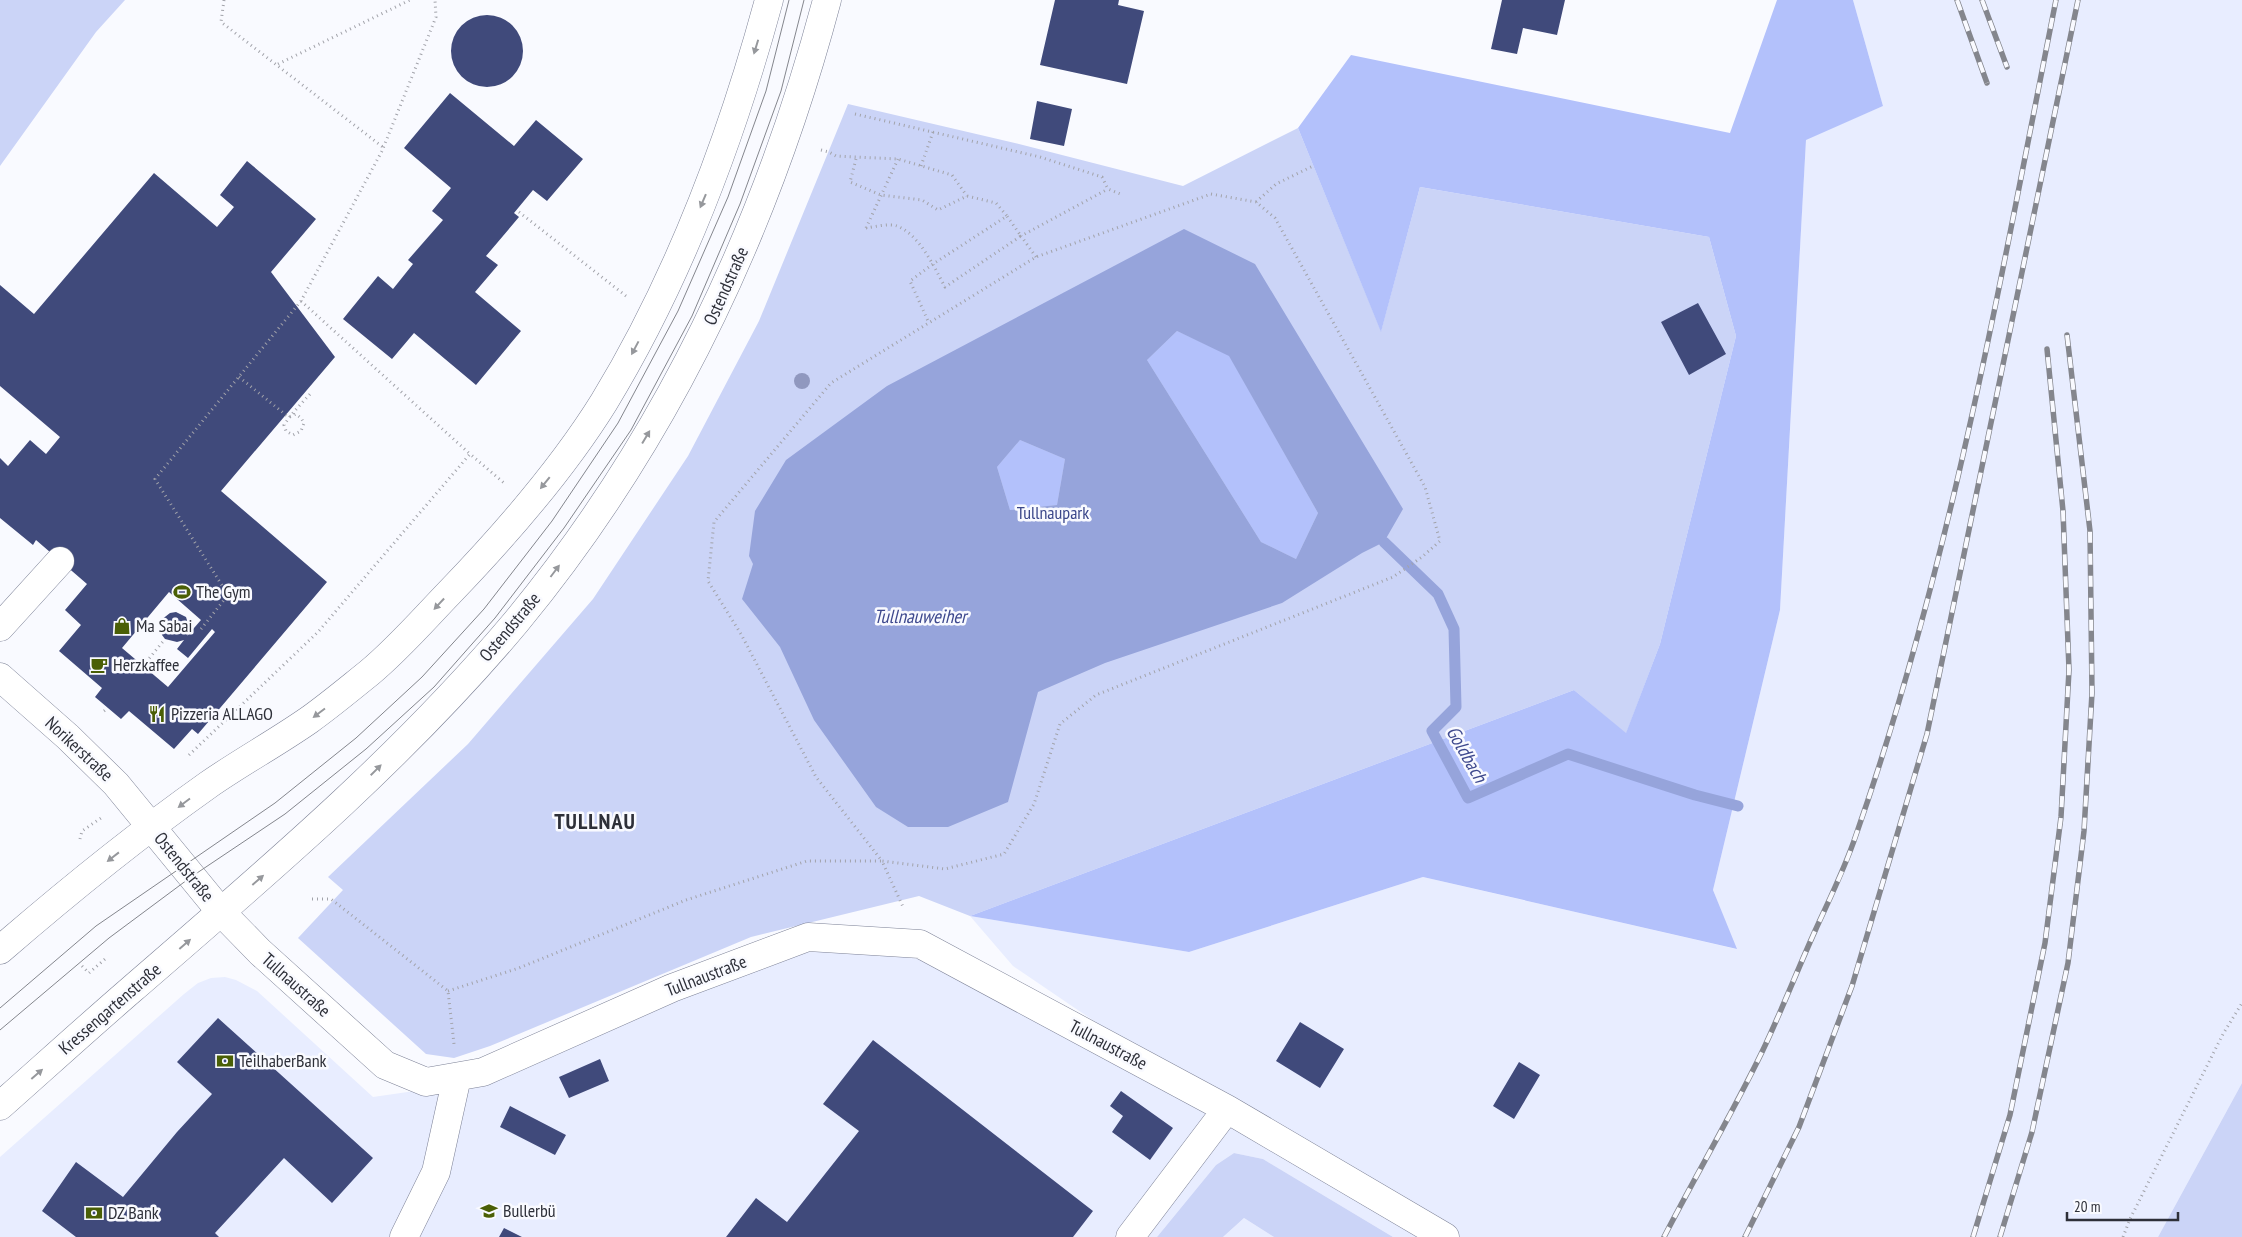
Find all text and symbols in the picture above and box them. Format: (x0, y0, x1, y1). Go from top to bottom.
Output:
one-way arrow (751, 40, 759, 55)
one-way arrow (699, 194, 707, 208)
street label: Ostendstraße (698, 243, 753, 329)
one-way arrow (631, 341, 639, 355)
one-way arrow (642, 430, 651, 443)
one-way arrow (539, 476, 550, 489)
park label: Tullnaupark (1017, 501, 1089, 524)
one-way arrow (550, 565, 561, 578)
place label: The Gym (196, 580, 251, 603)
sports icon: The Gym (172, 582, 192, 602)
street label: Ostendstraße (474, 587, 545, 666)
one-way arrow (433, 597, 445, 609)
water label: Tullnauweiher (874, 604, 969, 628)
place label: Ma Sabai (136, 614, 192, 637)
shop icon: Ma Sabai (112, 616, 132, 636)
place label: Herzkaffee (113, 653, 180, 676)
cafe icon: Herzkaffee (89, 655, 109, 675)
place label: Pizzeria ALLAGO (171, 702, 273, 725)
restaurant icon: Pizzeria ALLAGO (147, 704, 167, 724)
one-way arrow (313, 707, 326, 718)
street label: Norikerstraße (40, 711, 118, 786)
water label: Goldbach (1441, 722, 1494, 788)
one-way arrow (370, 764, 382, 776)
one-way arrow (178, 798, 191, 809)
district label: TULLNAU (554, 807, 636, 835)
street label: Ostendstraße (149, 827, 220, 906)
one-way arrow (107, 852, 120, 863)
one-way arrow (251, 875, 264, 886)
one-way arrow (178, 938, 191, 949)
street label: Tullnaustraße (257, 948, 336, 1022)
street label: Tullnaustraße (662, 950, 750, 1002)
street label: Kressengartenstraße (54, 958, 166, 1059)
street label: Tullnaustraße (1065, 1014, 1151, 1075)
place label: TeilhaberBank (239, 1049, 327, 1072)
bank icon: TeilhaberBank (215, 1051, 235, 1071)
one-way arrow (30, 1068, 42, 1080)
scale bar (2067, 1190, 2178, 1222)
text: 20 m (2074, 1197, 2100, 1216)
place label: Bullerbü (503, 1199, 556, 1222)
place label: DZ Bank (108, 1201, 159, 1224)
school or university icon: Bullerbü (479, 1201, 499, 1221)
bank icon: DZ Bank (84, 1203, 104, 1223)

